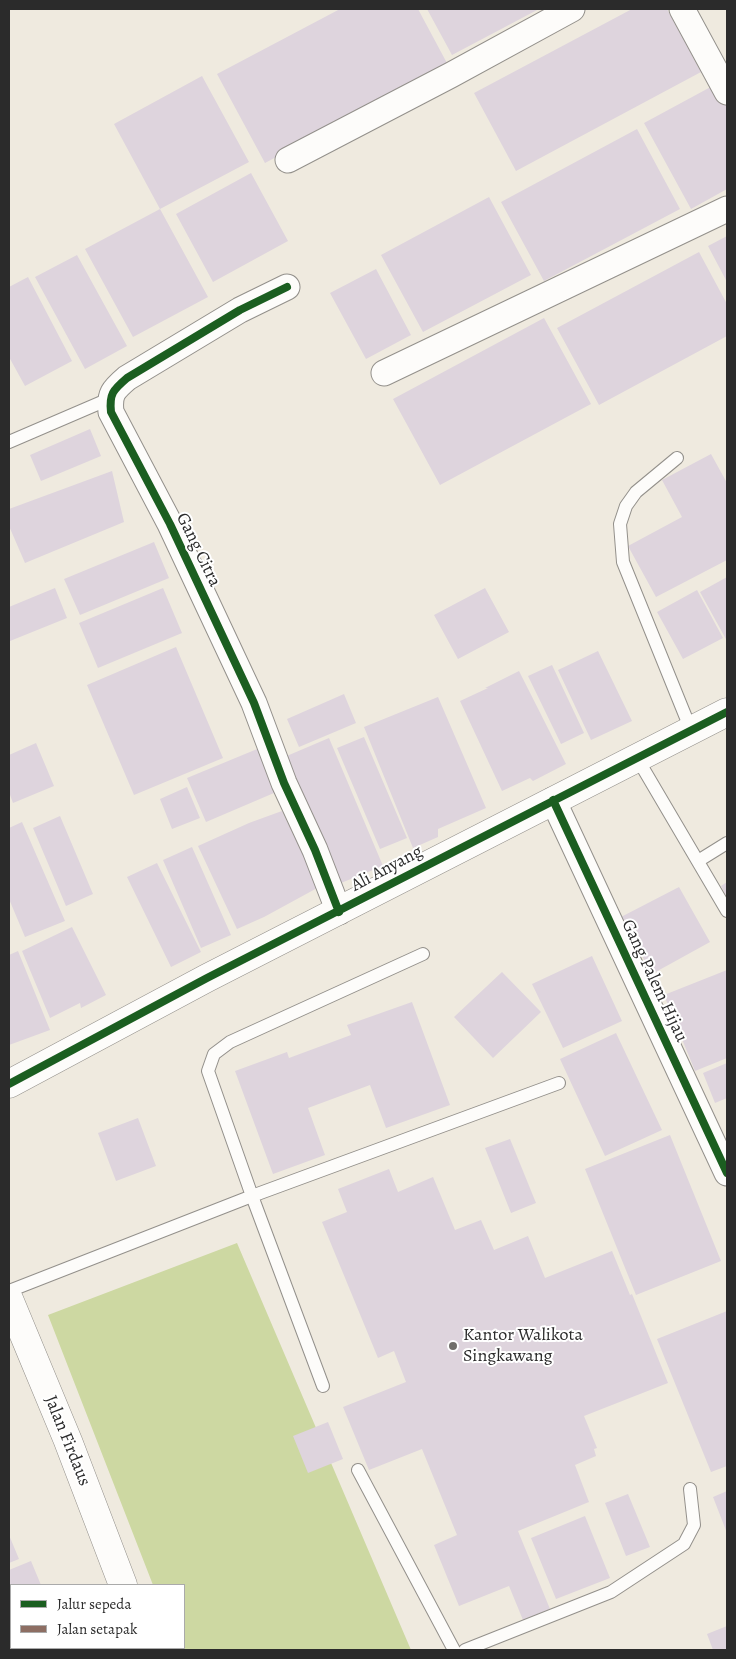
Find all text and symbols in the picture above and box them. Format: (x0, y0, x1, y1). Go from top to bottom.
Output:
street label: Gang Citra (171, 509, 225, 591)
street label: Ali Anyang (348, 841, 426, 897)
street label: Gang Palem Hijau (616, 916, 692, 1046)
place label: Kantor Walikota Singkawang (463, 1325, 583, 1368)
marker: Kantor Walikota Singkawang (447, 1340, 459, 1352)
street label: Jalan Firdaus (39, 1393, 95, 1489)
legend (10, 1584, 185, 1649)
text: Jalur sepeda (57, 1594, 131, 1614)
text: Jalan setapak (57, 1619, 137, 1639)

